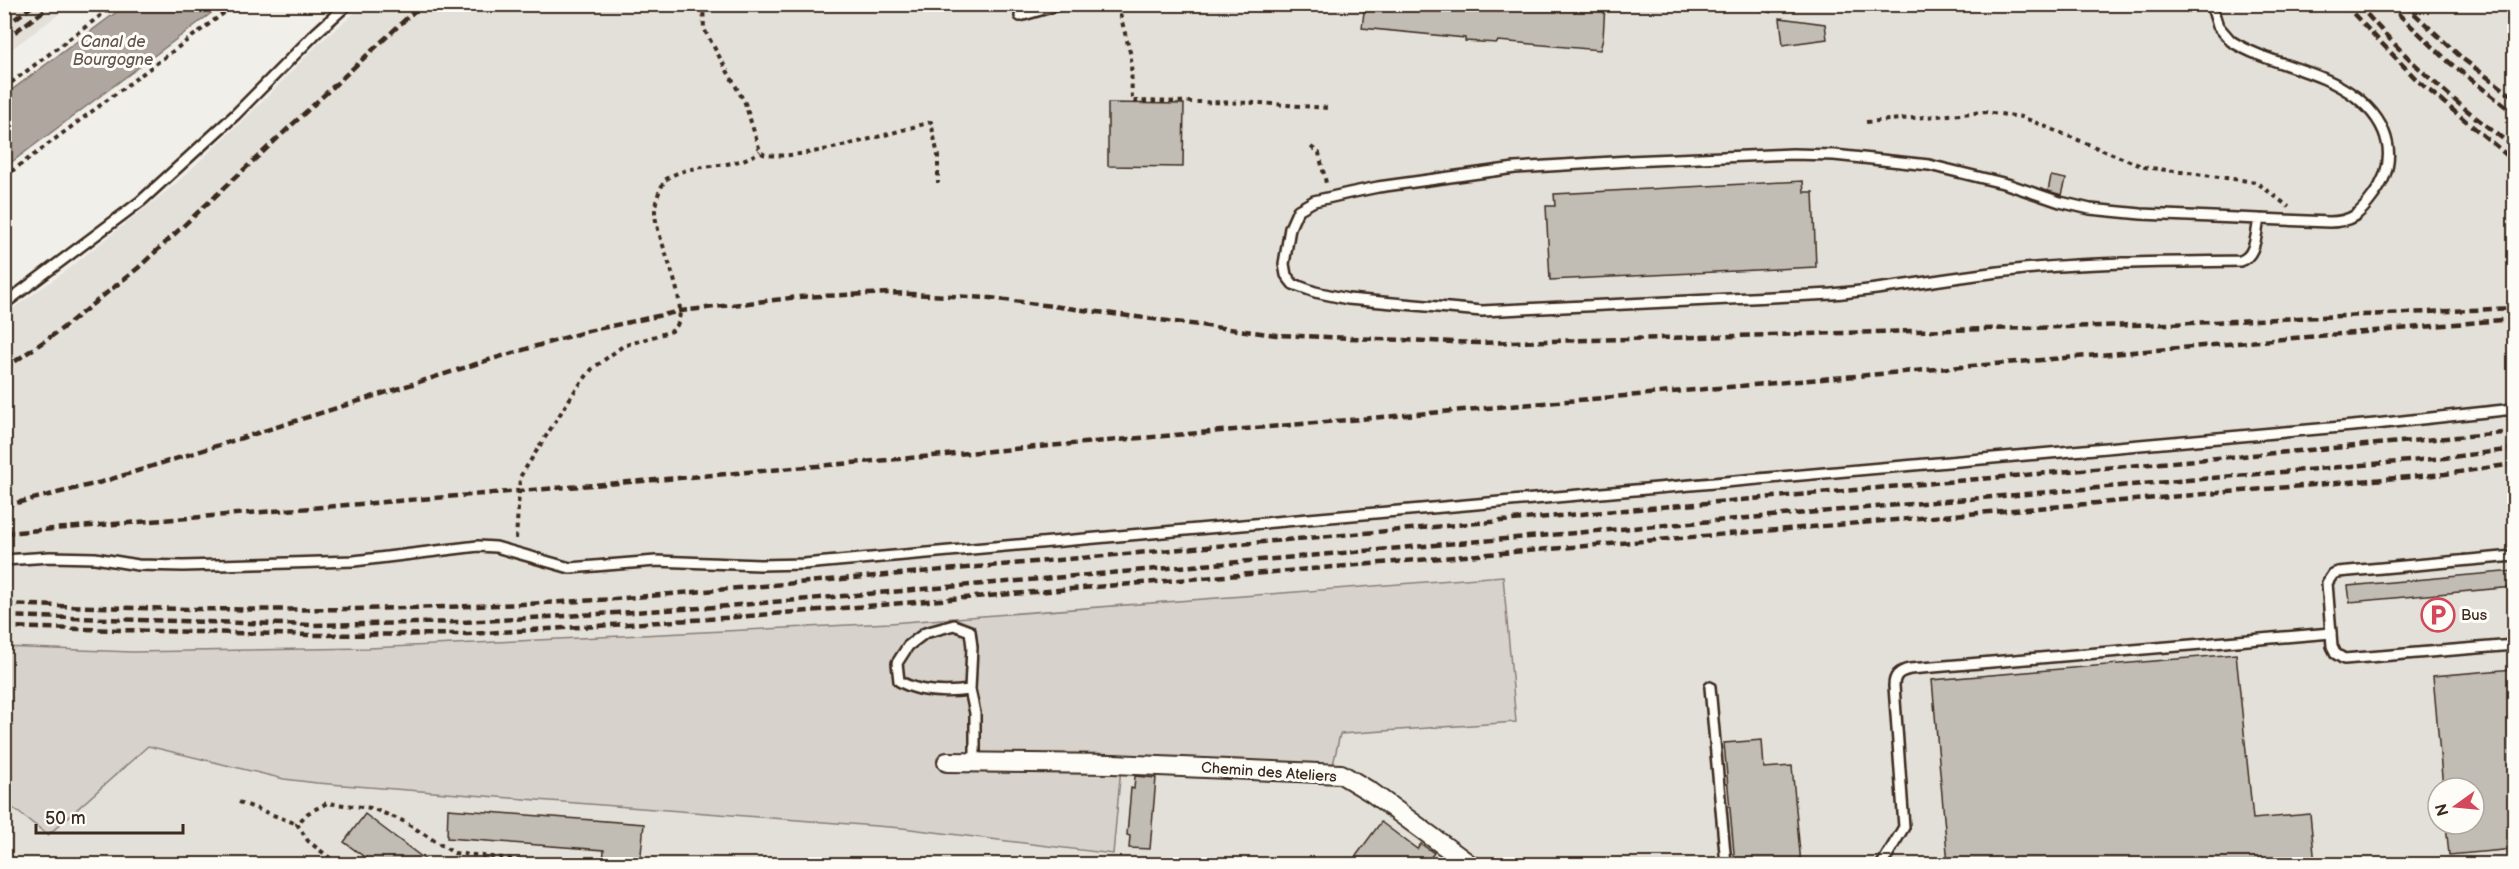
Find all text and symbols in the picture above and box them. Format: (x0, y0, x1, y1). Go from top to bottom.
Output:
water label: Canal de Bourgogne (73, 33, 153, 70)
parking icon: Bus (2420, 597, 2456, 633)
place label: Bus (2461, 606, 2488, 625)
street label: Chemin des Ateliers (1200, 758, 1338, 787)
north arrow (2426, 776, 2486, 836)
scale bar (36, 797, 183, 835)
text: N (2432, 801, 2454, 818)
text: 50 m (45, 808, 86, 829)

